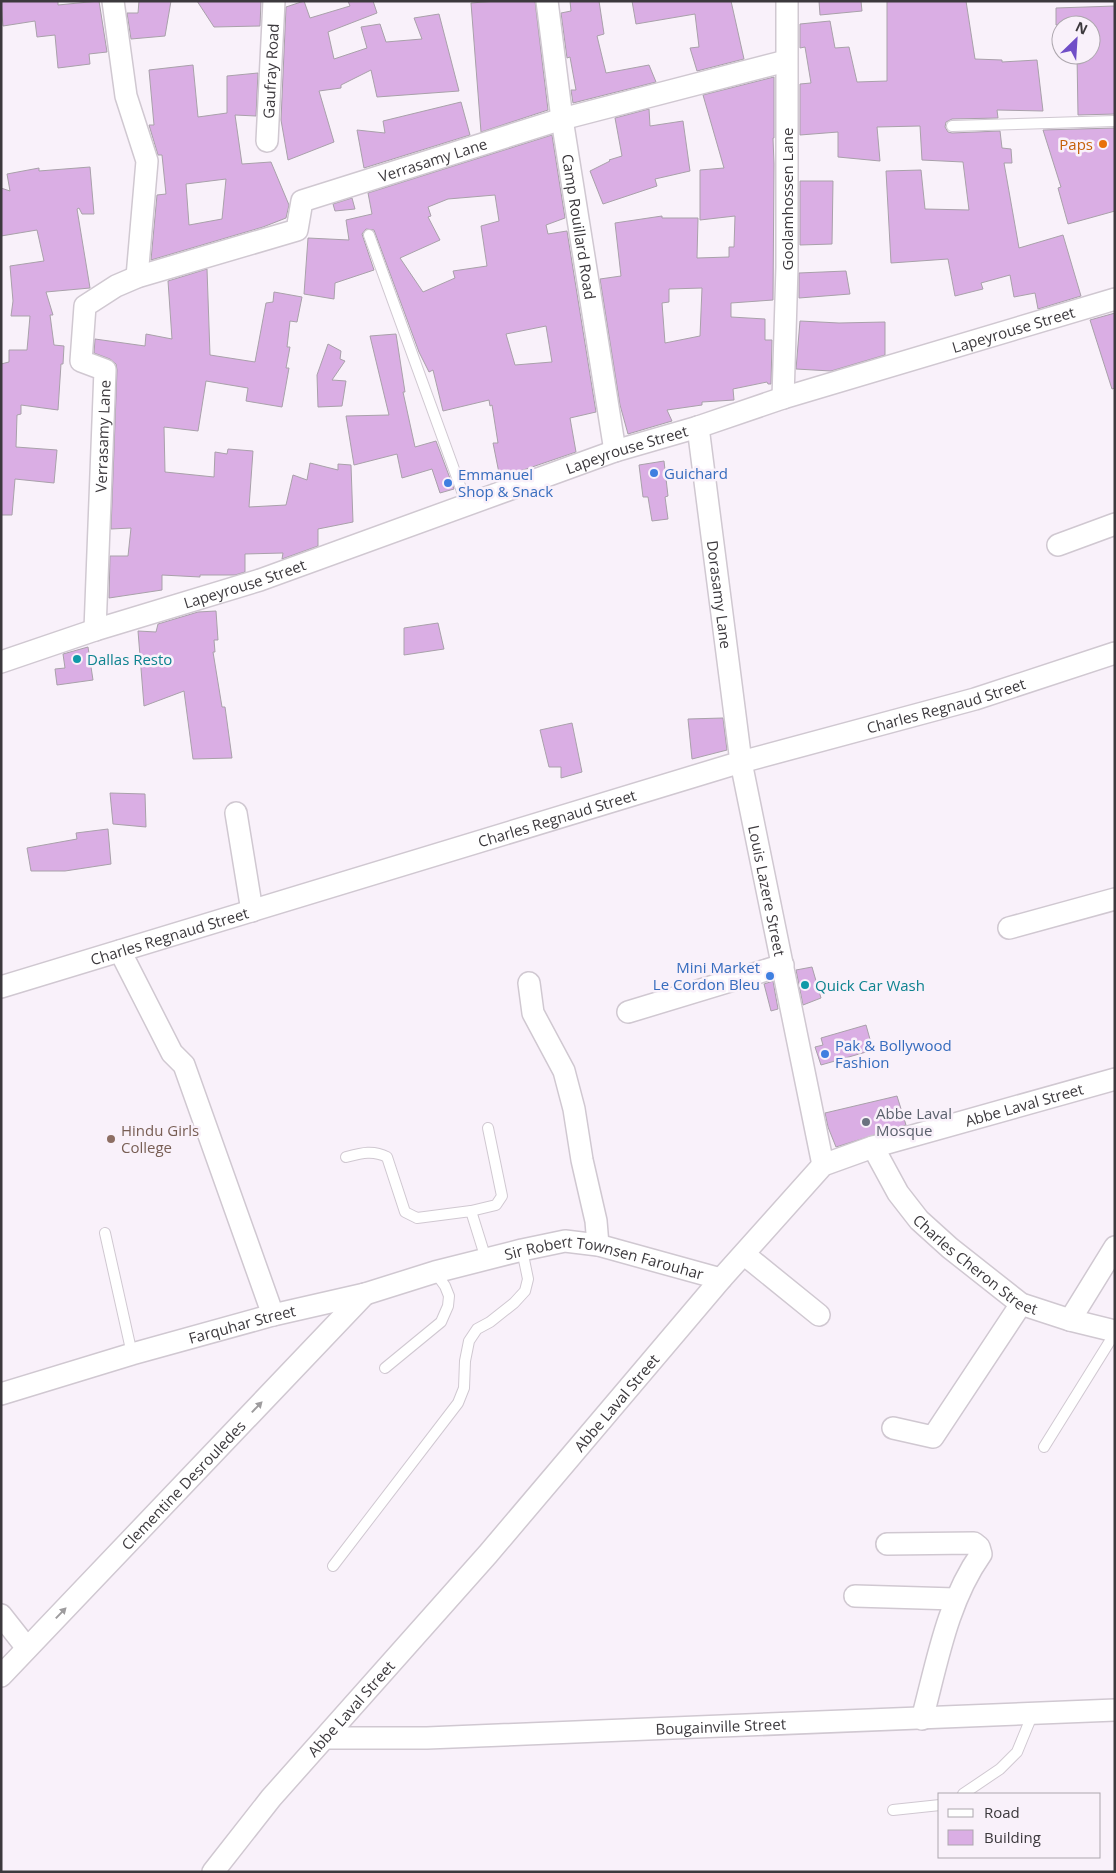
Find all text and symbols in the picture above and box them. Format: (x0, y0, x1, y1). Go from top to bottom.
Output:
north arrow (1051, 15, 1101, 65)
text: N (1073, 17, 1091, 39)
street label: Gaufray Road (258, 23, 283, 119)
street label: Goolamhossen Lane (777, 128, 797, 271)
street label: Verrasamy Lane (376, 133, 489, 186)
place label: Paps (1059, 134, 1093, 154)
marker: Paps (1097, 138, 1109, 150)
street label: Camp Rouillard Road (558, 152, 601, 301)
street label: Lapeyrouse Street (950, 302, 1077, 357)
street label: Verrasamy Lane (90, 379, 115, 493)
street label: Lapeyrouse Street (563, 421, 690, 478)
place label: Guichard (664, 463, 728, 483)
place label: Emmanuel Shop & Snack (458, 464, 553, 501)
marker: Guichard (648, 467, 660, 479)
marker: Emmanuel Shop & Snack (442, 477, 454, 489)
street label: Dorasamy Lane (703, 539, 736, 650)
street label: Lapeyrouse Street (181, 554, 308, 613)
place label: Dallas Resto (87, 649, 172, 669)
marker: Dallas Resto (71, 653, 83, 665)
street label: Charles Regnaud Street (864, 673, 1028, 738)
street label: Charles Regnaud Street (475, 785, 638, 851)
street label: Louis Lazere Street (744, 823, 790, 958)
street label: Charles Regnaud Street (88, 902, 251, 969)
place label: Mini Market Le Cordon Bleu (653, 957, 760, 994)
marker: Mini Market Le Cordon Bleu (764, 970, 776, 982)
place label: Quick Car Wash (815, 975, 925, 995)
marker: Quick Car Wash (799, 979, 811, 991)
place label: Pak & Bollywood Fashion (835, 1035, 952, 1072)
marker: Pak & Bollywood Fashion (819, 1048, 831, 1060)
street label: Abbe Laval Street (963, 1078, 1085, 1131)
place label: Abbe Laval Mosque (876, 1103, 952, 1140)
marker: Abbe Laval Mosque (860, 1116, 872, 1128)
place label: Hindu Girls College (121, 1120, 199, 1157)
marker: Hindu Girls College (105, 1133, 117, 1145)
street label: Charles Cheron Street (909, 1210, 1040, 1319)
street label: Sir Robert Townsen Farouhar (502, 1231, 706, 1284)
street label: Farquhar Street (186, 1300, 297, 1348)
street label: Abbe Laval Street (569, 1350, 663, 1456)
one-way arrow (251, 1401, 263, 1413)
street label: Clementine Desrouledes (117, 1416, 250, 1554)
one-way arrow (55, 1607, 67, 1619)
street label: Abbe Laval Street (303, 1656, 399, 1761)
street label: Bougainville Street (655, 1713, 786, 1739)
legend (938, 1793, 1101, 1858)
text: Road (984, 1802, 1020, 1822)
text: Building (984, 1827, 1041, 1847)

